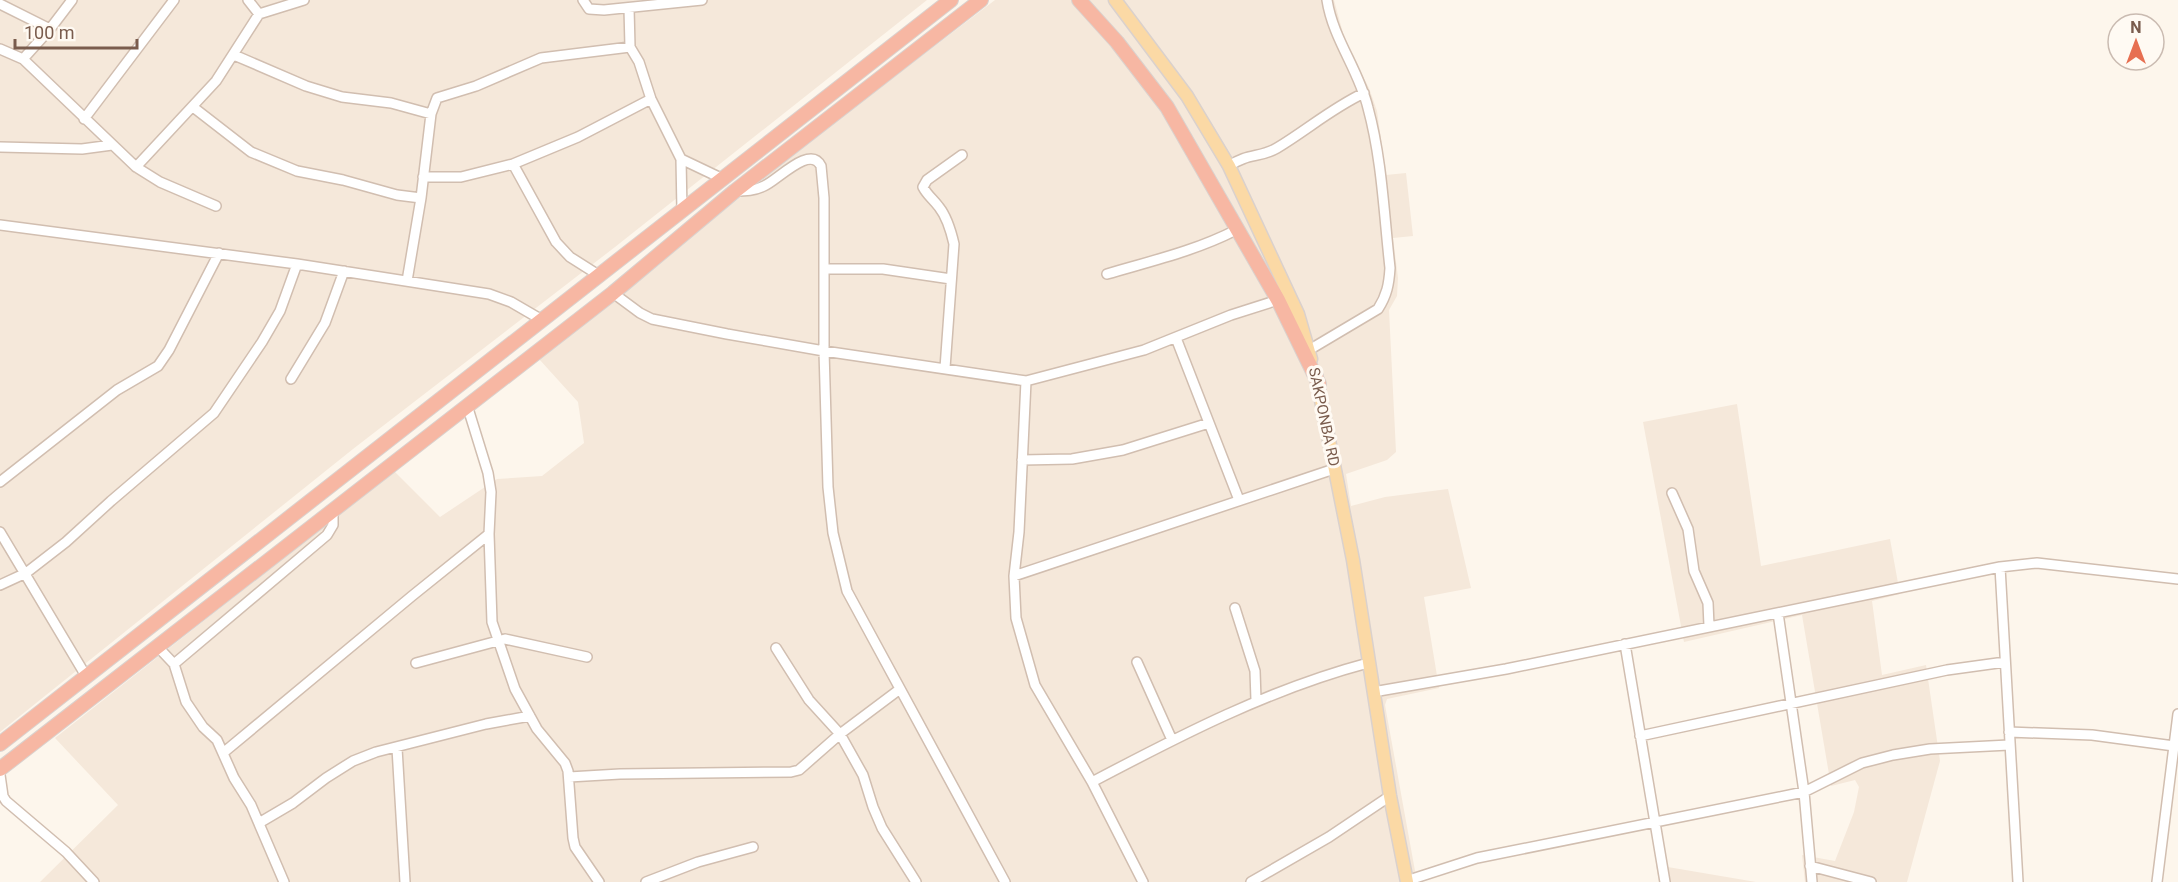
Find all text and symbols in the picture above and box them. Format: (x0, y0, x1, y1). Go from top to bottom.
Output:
scale bar (15, 12, 136, 50)
north arrow (2106, 12, 2166, 72)
text: N (2130, 18, 2142, 37)
text: 100 m (24, 22, 75, 43)
street label: SAKPONBA RD (1305, 366, 1343, 468)

